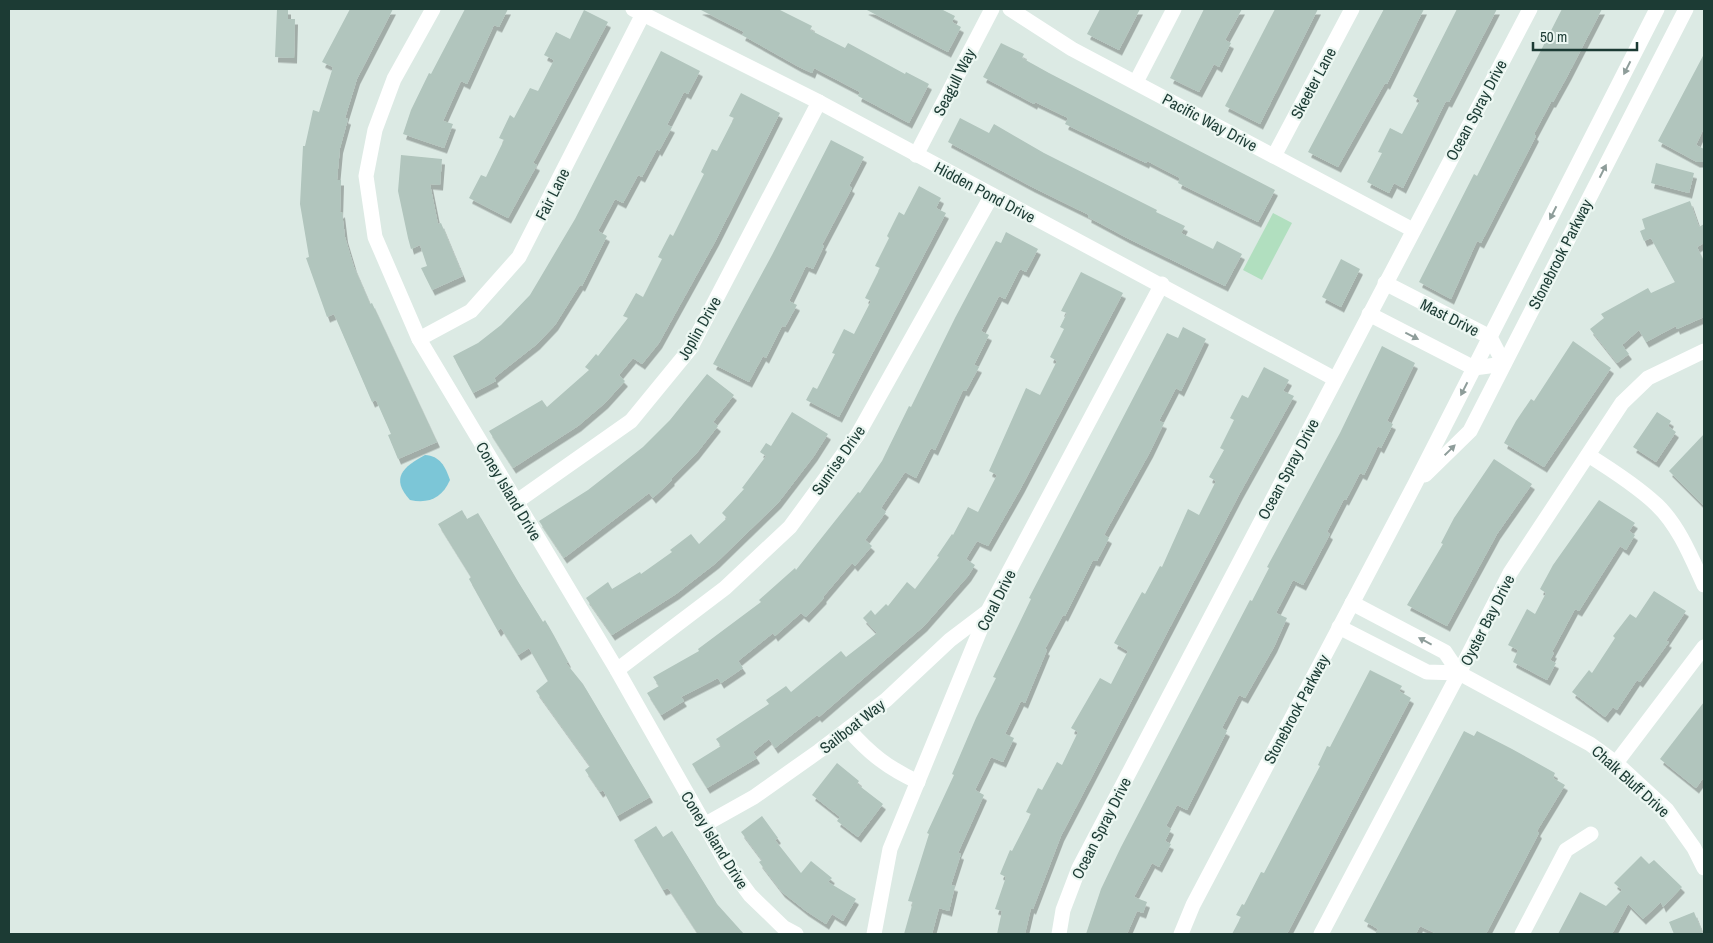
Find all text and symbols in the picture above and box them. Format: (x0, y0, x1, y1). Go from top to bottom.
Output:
scale bar (1533, 20, 1637, 52)
text: 50 m (1540, 26, 1567, 47)
street label: Skeeter Lane (1285, 43, 1341, 123)
street label: Seagull Way (928, 44, 981, 120)
street label: Ocean Spray Drive (1440, 56, 1512, 164)
one-way arrow (1623, 61, 1631, 75)
street label: Pacific Way Drive (1159, 88, 1261, 156)
street label: Hidden Pond Drive (931, 156, 1039, 228)
street label: Fair Lane (530, 164, 574, 224)
one-way arrow (1599, 164, 1607, 178)
street label: Stonebrook Parkway (1523, 195, 1597, 313)
one-way arrow (1549, 205, 1557, 220)
street label: Joplin Drive (672, 292, 726, 364)
street label: Mast Drive (1417, 293, 1483, 341)
one-way arrow (1405, 332, 1420, 340)
one-way arrow (1460, 381, 1468, 396)
street label: Ocean Spray Drive (1252, 415, 1324, 523)
street label: Sunrise Drive (806, 421, 870, 499)
street label: Coney Island Drive (471, 438, 547, 544)
one-way arrow (1443, 444, 1455, 456)
street label: Coral Drive (971, 565, 1021, 635)
street label: Oyster Bay Drive (1455, 571, 1519, 669)
one-way arrow (1417, 637, 1432, 645)
street label: Stonebrook Parkway (1258, 650, 1334, 768)
street label: Sailboat Way (815, 693, 890, 759)
street label: Chalk Bluff Drive (1587, 740, 1675, 822)
street label: Ocean Spray Drive (1066, 773, 1136, 883)
street label: Coney Island Drive (676, 787, 754, 893)

